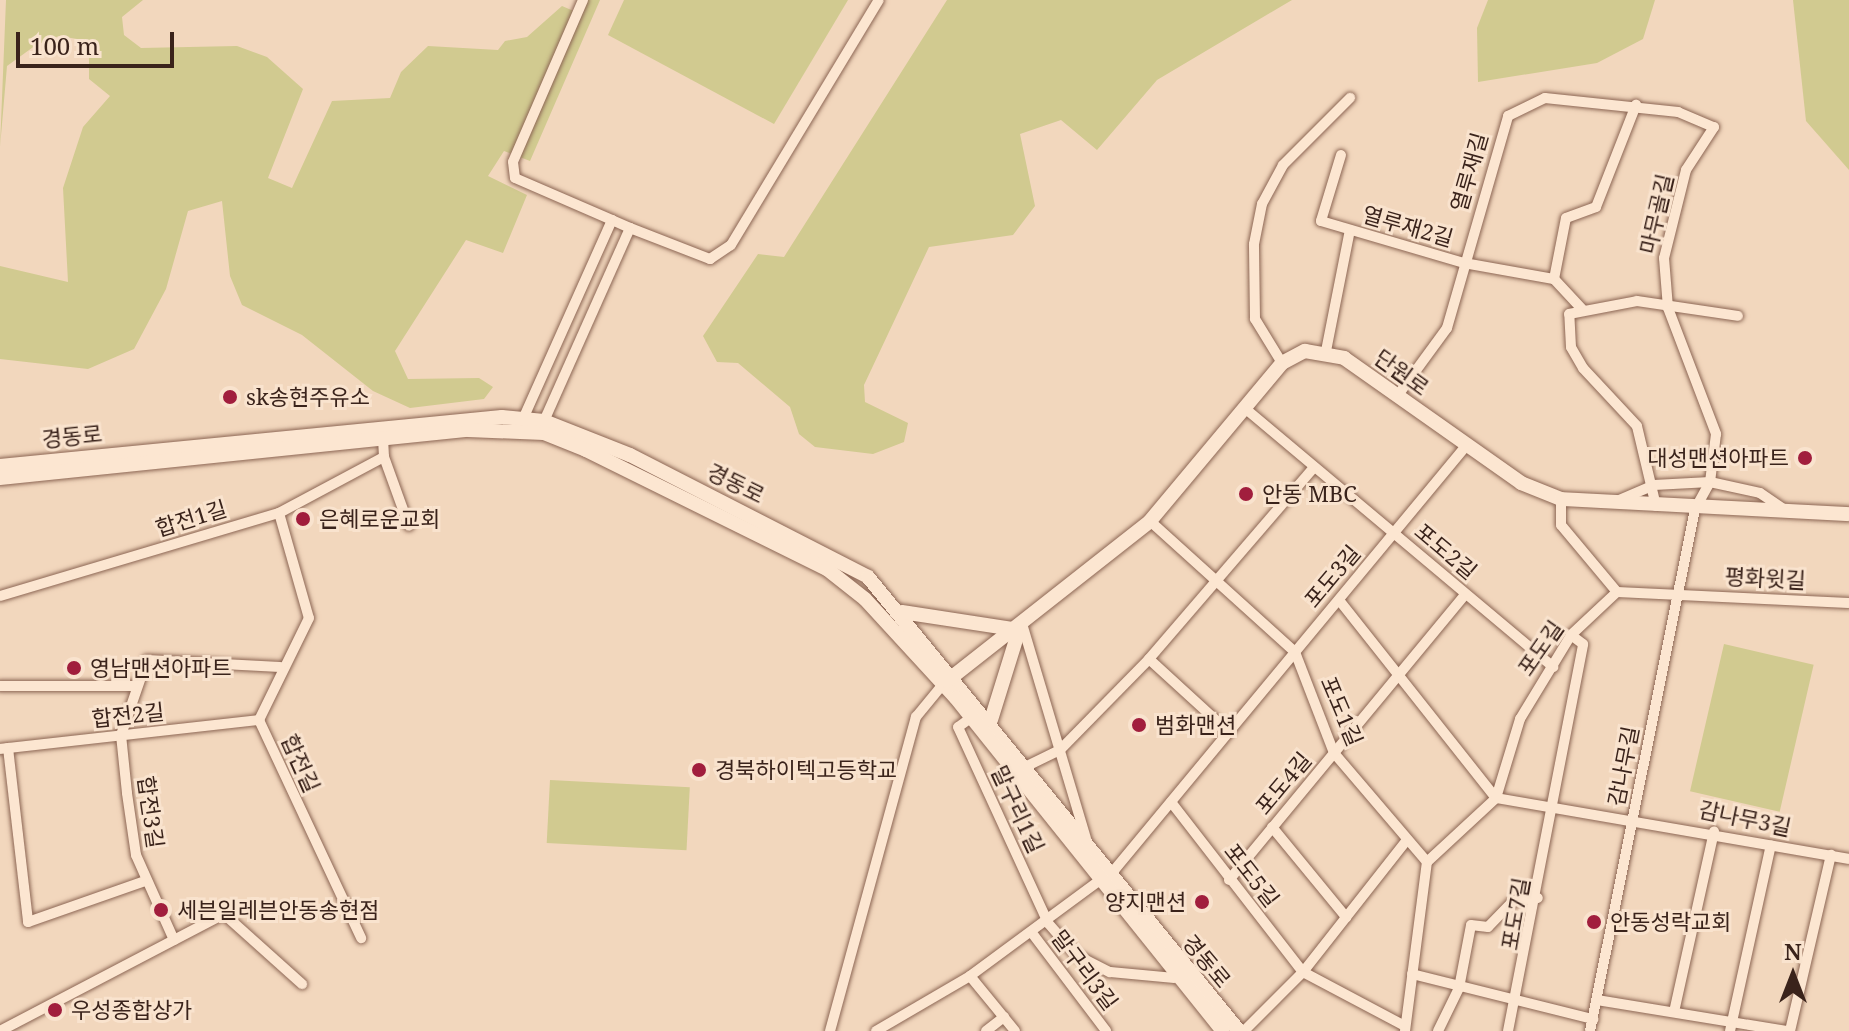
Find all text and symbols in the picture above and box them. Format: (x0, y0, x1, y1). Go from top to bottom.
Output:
scale bar (20, 16, 178, 66)
text: 100 m (30, 29, 99, 62)
street label: 열루재길 (1445, 129, 1493, 215)
street label: 마무골길 (1634, 172, 1678, 256)
street label: 열루재2길 (1360, 200, 1456, 252)
street label: 단원로 (1370, 343, 1434, 401)
place label: sk송현주유소 (246, 384, 370, 410)
marker: sk송현주유소 (221, 388, 239, 406)
street label: 경동로 (40, 420, 104, 452)
place label: 대성맨션아파트 (1647, 445, 1789, 471)
marker: 대성맨션아파트 (1796, 449, 1814, 467)
street label: 경동로 (703, 458, 769, 508)
place label: 안동 MBC (1262, 481, 1357, 507)
marker: 안동 MBC (1237, 485, 1255, 503)
street label: 합전1길 (152, 495, 230, 541)
place label: 은혜로운교회 (319, 506, 440, 532)
marker: 은혜로운교회 (294, 510, 312, 528)
street label: 포도2길 (1410, 517, 1482, 585)
street label: 포도3길 (1298, 540, 1366, 612)
street label: 평화윗길 (1724, 563, 1806, 593)
street label: 포도길 (1512, 616, 1568, 680)
place label: 영남맨션아파트 (90, 655, 232, 681)
marker: 영남맨션아파트 (65, 659, 83, 677)
street label: 포도1길 (1316, 672, 1368, 750)
street label: 합전2길 (90, 698, 166, 732)
place label: 범화맨션 (1155, 712, 1236, 738)
marker: 범화맨션 (1130, 716, 1148, 734)
street label: 감나무길 (1602, 724, 1644, 808)
street label: 합전길 (277, 730, 325, 796)
street label: 포도4길 (1249, 747, 1317, 819)
place label: 경북하이텍고등학교 (715, 757, 897, 783)
marker: 경북하이텍고등학교 (690, 761, 708, 779)
street label: 말구리1길 (986, 761, 1050, 857)
street label: 합전3길 (133, 774, 169, 850)
street label: 감나무3길 (1697, 795, 1793, 841)
street label: 포도5길 (1219, 838, 1285, 912)
street label: 포도7길 (1496, 876, 1534, 952)
place label: 양지맨션 (1105, 889, 1186, 915)
marker: 양지맨션 (1193, 893, 1211, 911)
place label: 세븐일레븐안동송현점 (177, 897, 379, 923)
marker: 세븐일레븐안동송현점 (152, 901, 170, 919)
place label: 안동성락교회 (1610, 909, 1731, 935)
marker: 안동성락교회 (1585, 913, 1603, 931)
street label: 말구리3길 (1046, 925, 1124, 1015)
street label: 경동로 (1177, 929, 1237, 993)
north arrow (1753, 935, 1833, 1015)
text: N (1784, 936, 1802, 966)
place label: 우성종합상가 (71, 997, 192, 1023)
marker: 우성종합상가 (46, 1001, 64, 1019)

